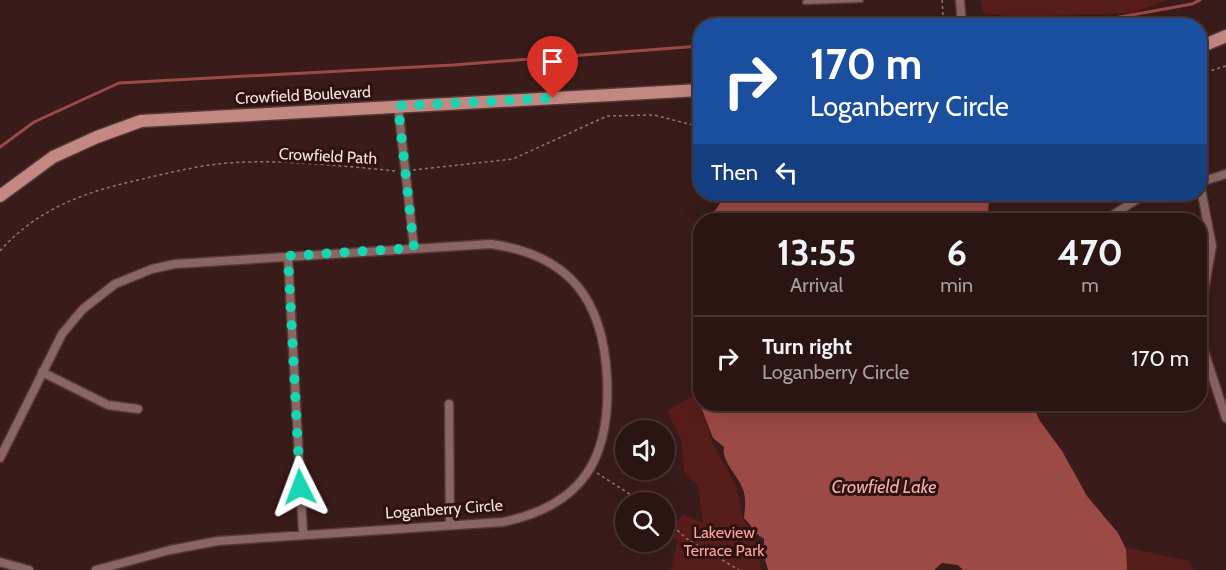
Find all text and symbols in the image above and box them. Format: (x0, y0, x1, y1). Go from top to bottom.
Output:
pin (527, 36, 578, 98)
text: 170 m (810, 38, 922, 90)
icon: right (711, 42, 789, 120)
icon: arrive (536, 45, 569, 78)
street label: Crowfield Boulevard (235, 82, 371, 108)
text: Loganberry Circle (810, 90, 1009, 123)
street label: Crowfield Path (278, 144, 378, 168)
icon: left (770, 156, 803, 189)
text: Then (711, 159, 758, 186)
text: 13:55 (777, 230, 856, 274)
text: 6 (947, 230, 967, 274)
text: 470 (1057, 230, 1123, 274)
text: Arrival (790, 273, 843, 297)
text: min (940, 273, 973, 297)
text: m (1081, 273, 1099, 297)
text: Turn right (762, 333, 852, 360)
icon: right (711, 342, 744, 375)
text: 170 m (1131, 345, 1189, 372)
text: Loganberry Circle (762, 360, 909, 384)
map controls (615, 420, 675, 552)
button: sound (615, 420, 675, 480)
position arrow (268, 455, 332, 519)
water label: Crowfield Lake (831, 476, 937, 498)
button: search (615, 492, 675, 552)
street label: Loganberry Circle (385, 495, 503, 523)
park label: Lakeview Terrace Park (684, 523, 765, 560)

